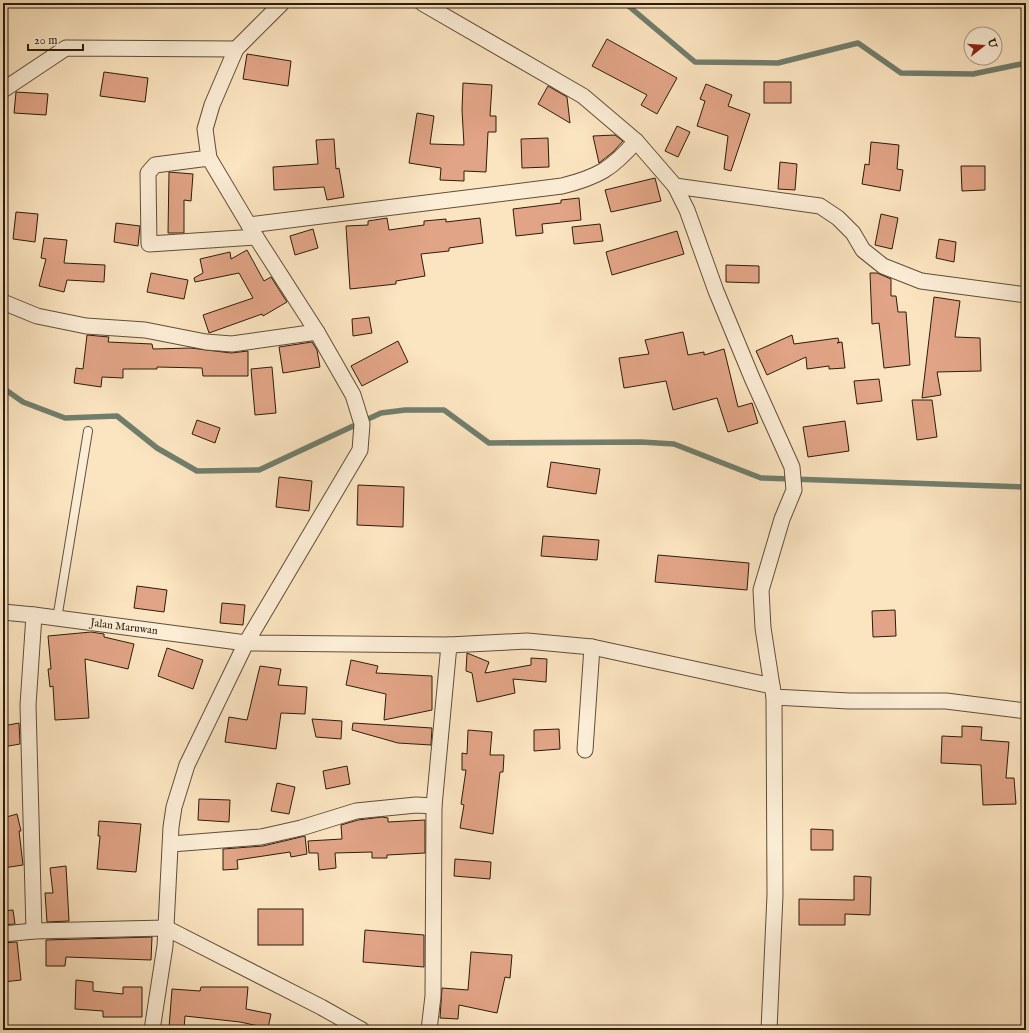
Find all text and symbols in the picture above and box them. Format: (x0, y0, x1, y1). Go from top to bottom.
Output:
scale bar (28, 26, 83, 52)
north arrow (963, 26, 1003, 66)
text: 20 m (34, 33, 57, 48)
text: U (983, 36, 1000, 51)
street label: Jalan Maruwan (88, 616, 159, 638)

